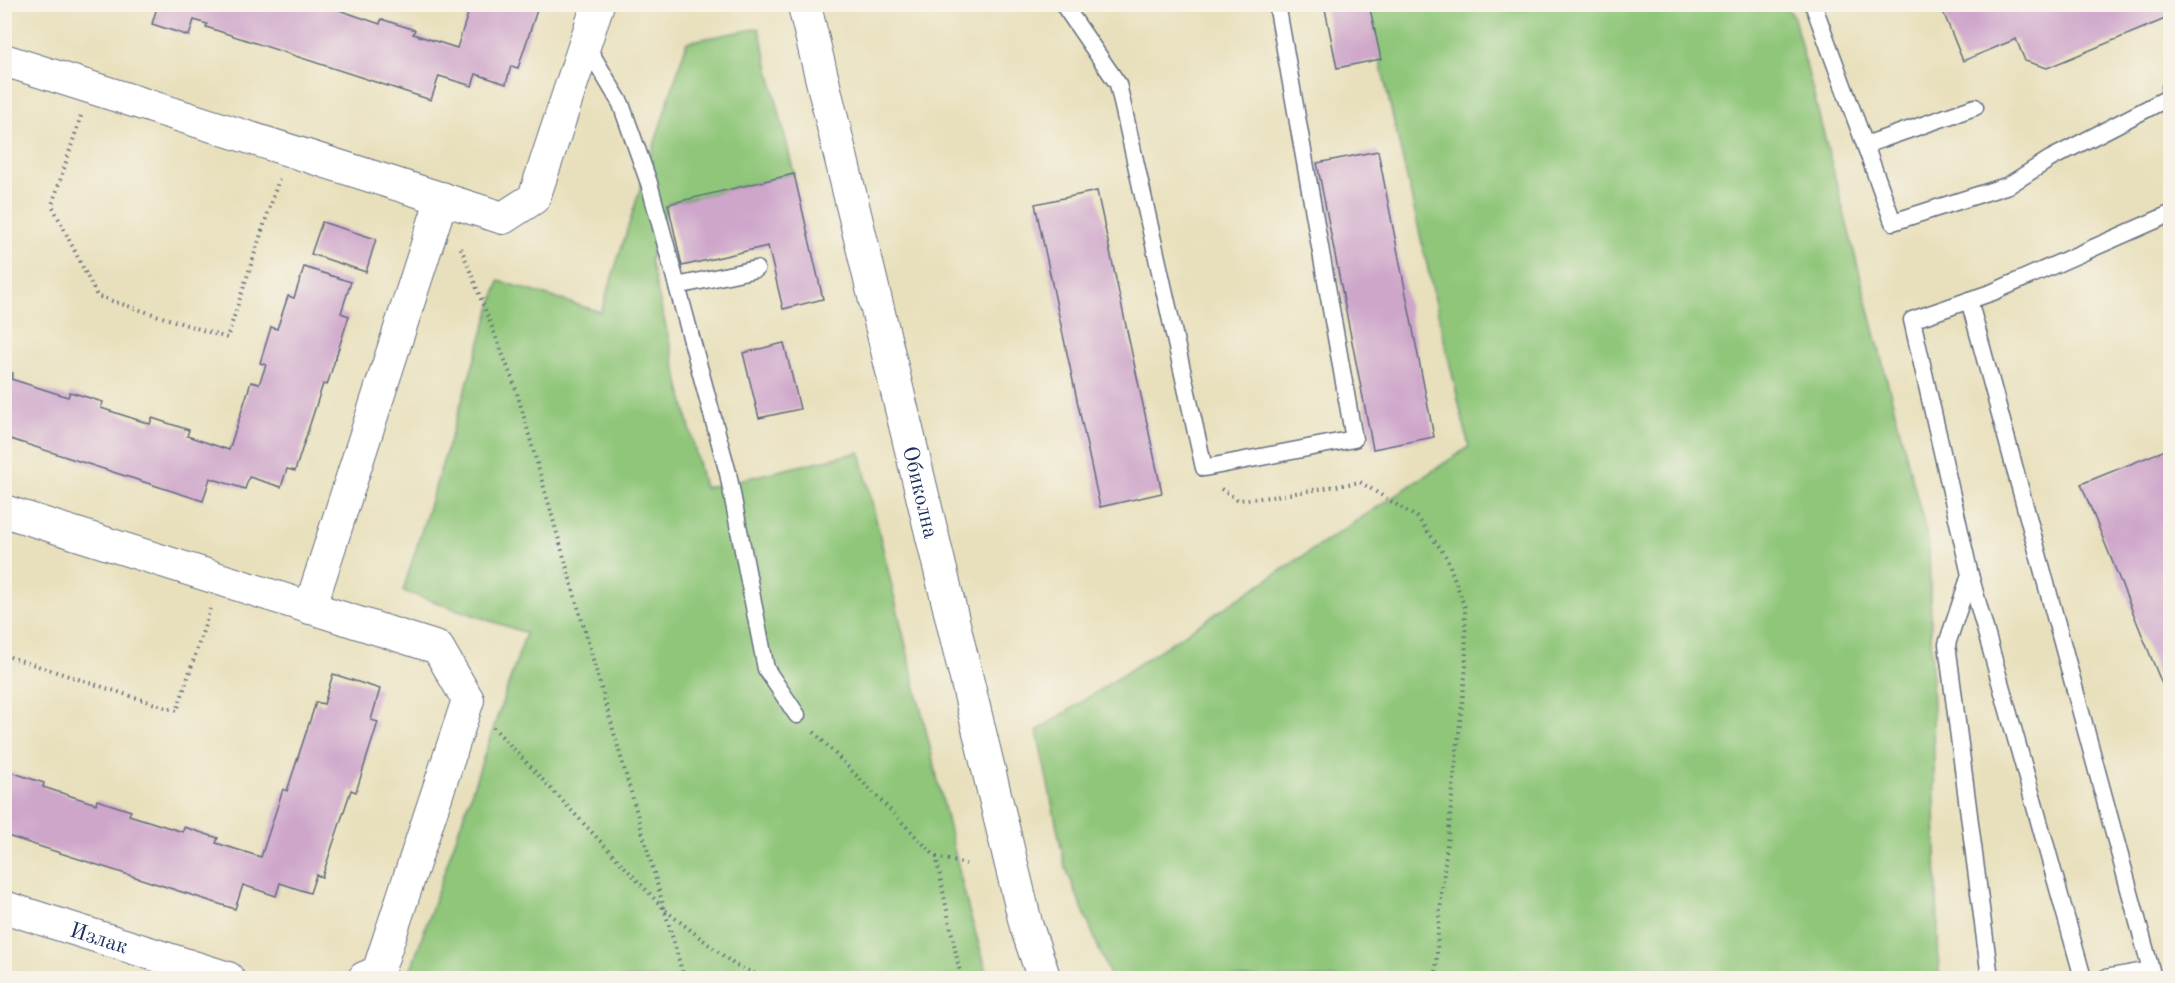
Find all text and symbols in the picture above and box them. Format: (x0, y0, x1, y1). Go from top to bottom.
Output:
street label: Обиколна (898, 444, 941, 541)
street label: Излак (67, 920, 130, 959)

